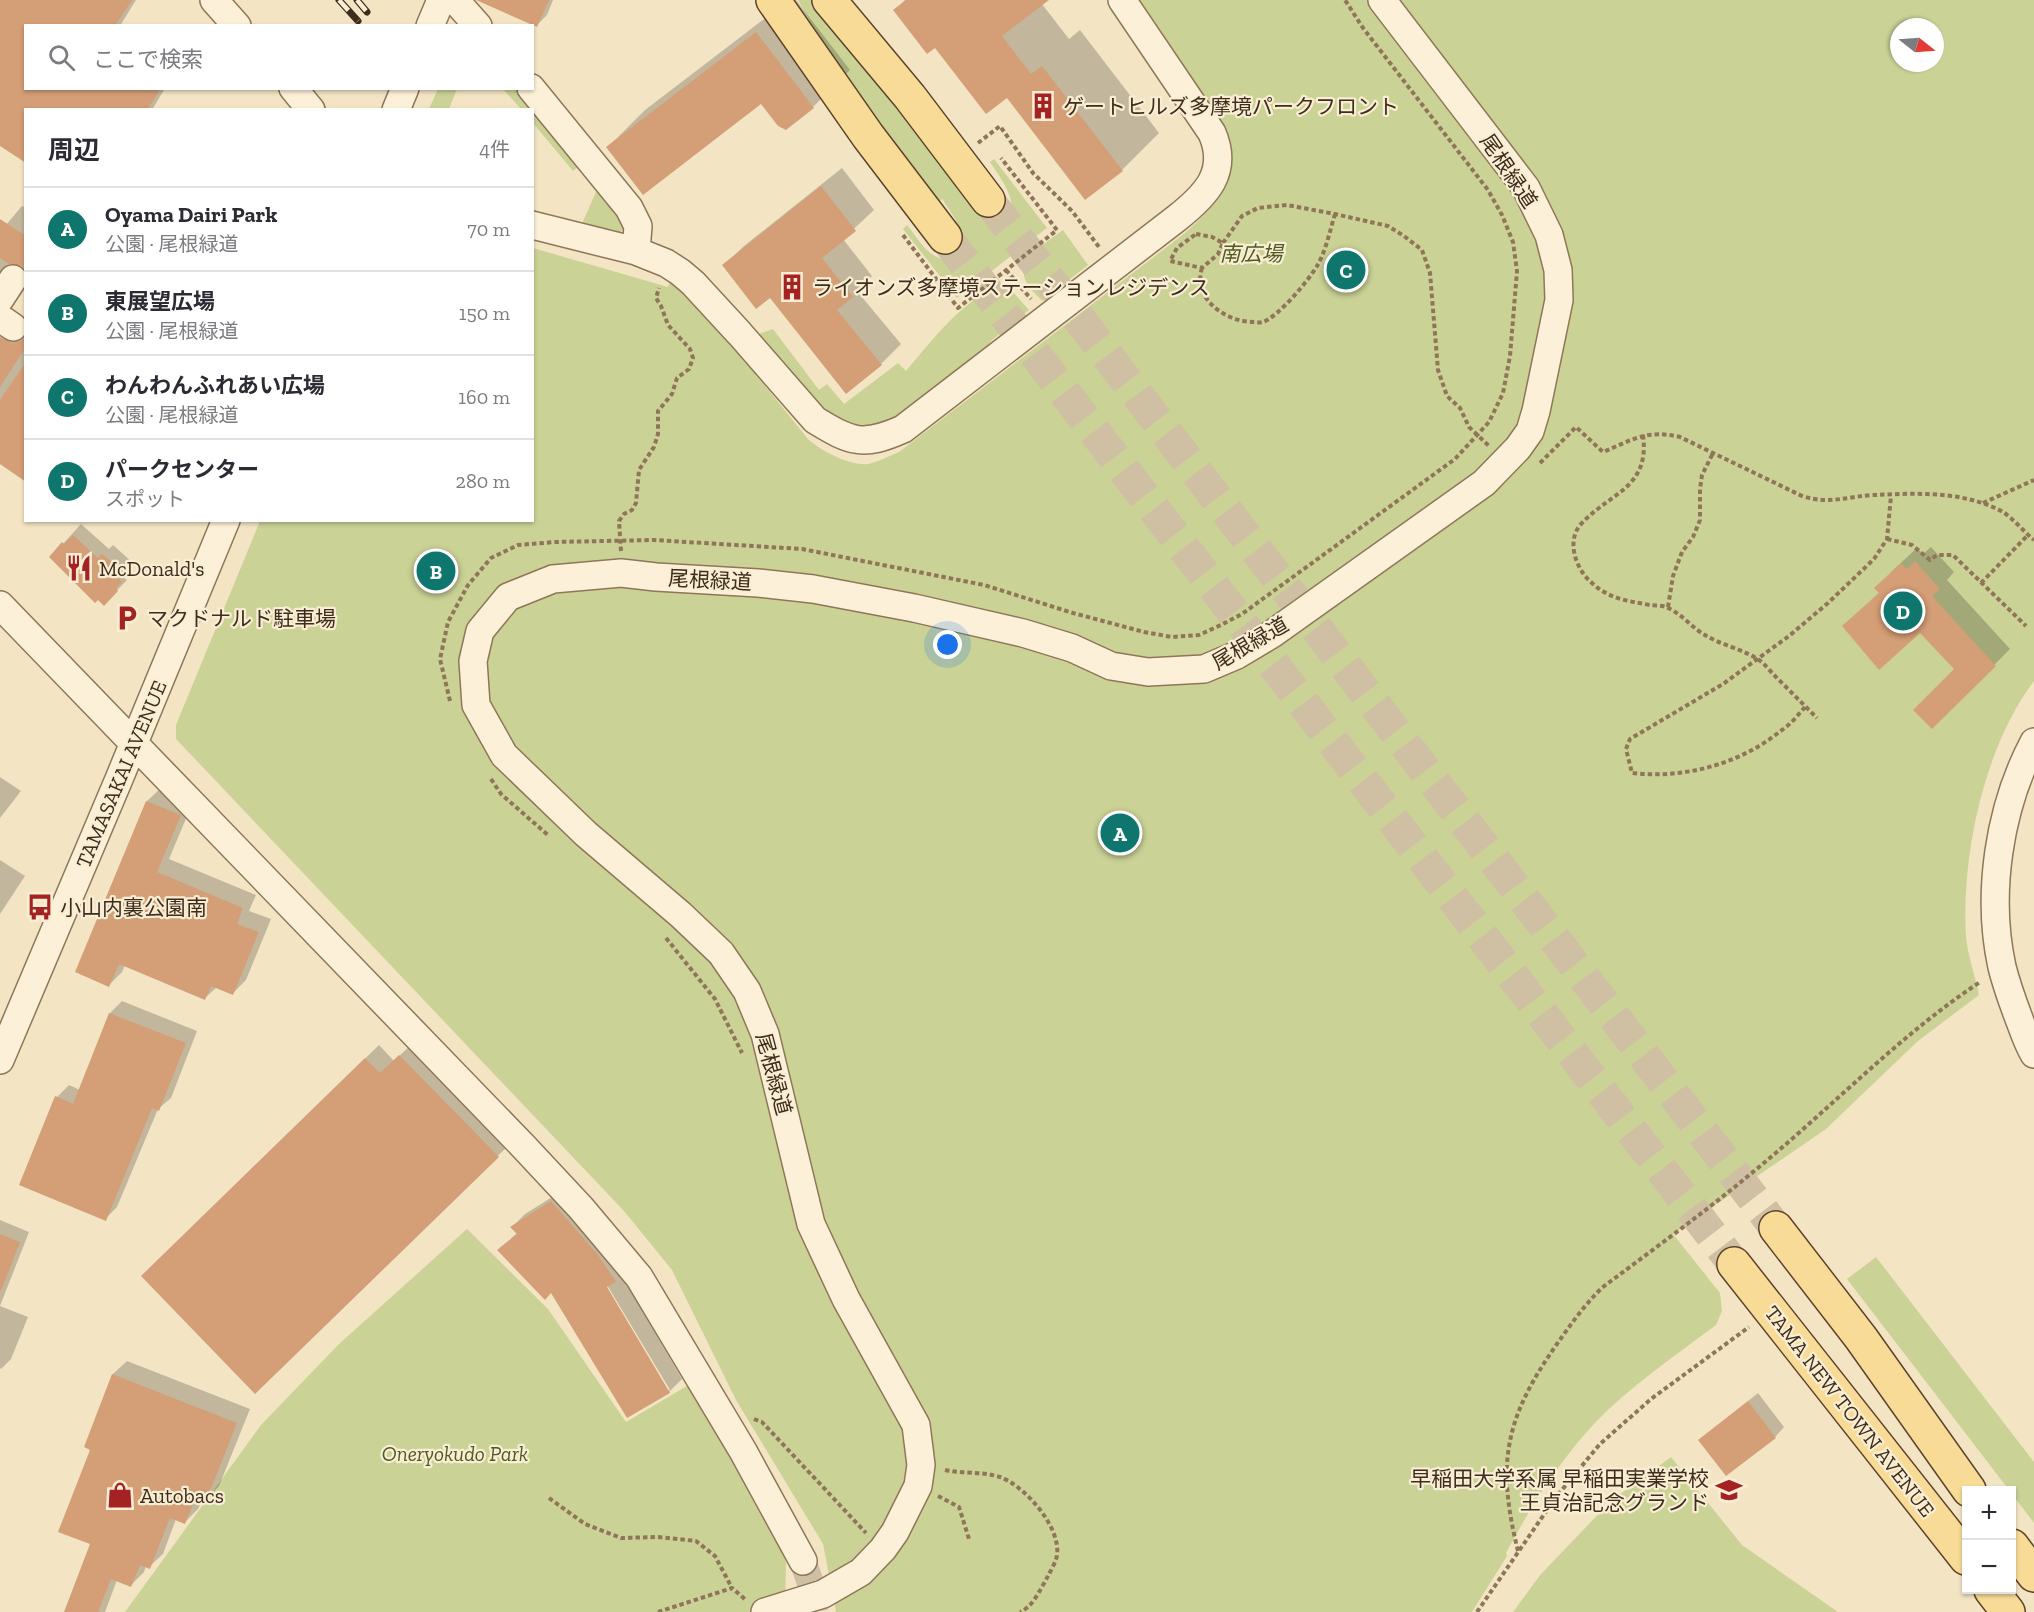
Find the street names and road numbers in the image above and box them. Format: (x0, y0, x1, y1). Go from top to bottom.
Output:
street label: 尾根緑道 (1475, 129, 1543, 213)
street label: 尾根緑道 (667, 565, 753, 595)
street label: 尾根緑道 (1207, 611, 1293, 675)
street label: TAMASAKAI AVENUE (70, 677, 172, 871)
street label: 尾根緑道 (751, 1030, 797, 1118)
street label: TAMA NEW TOWN AVENUE (1760, 1300, 1940, 1522)

